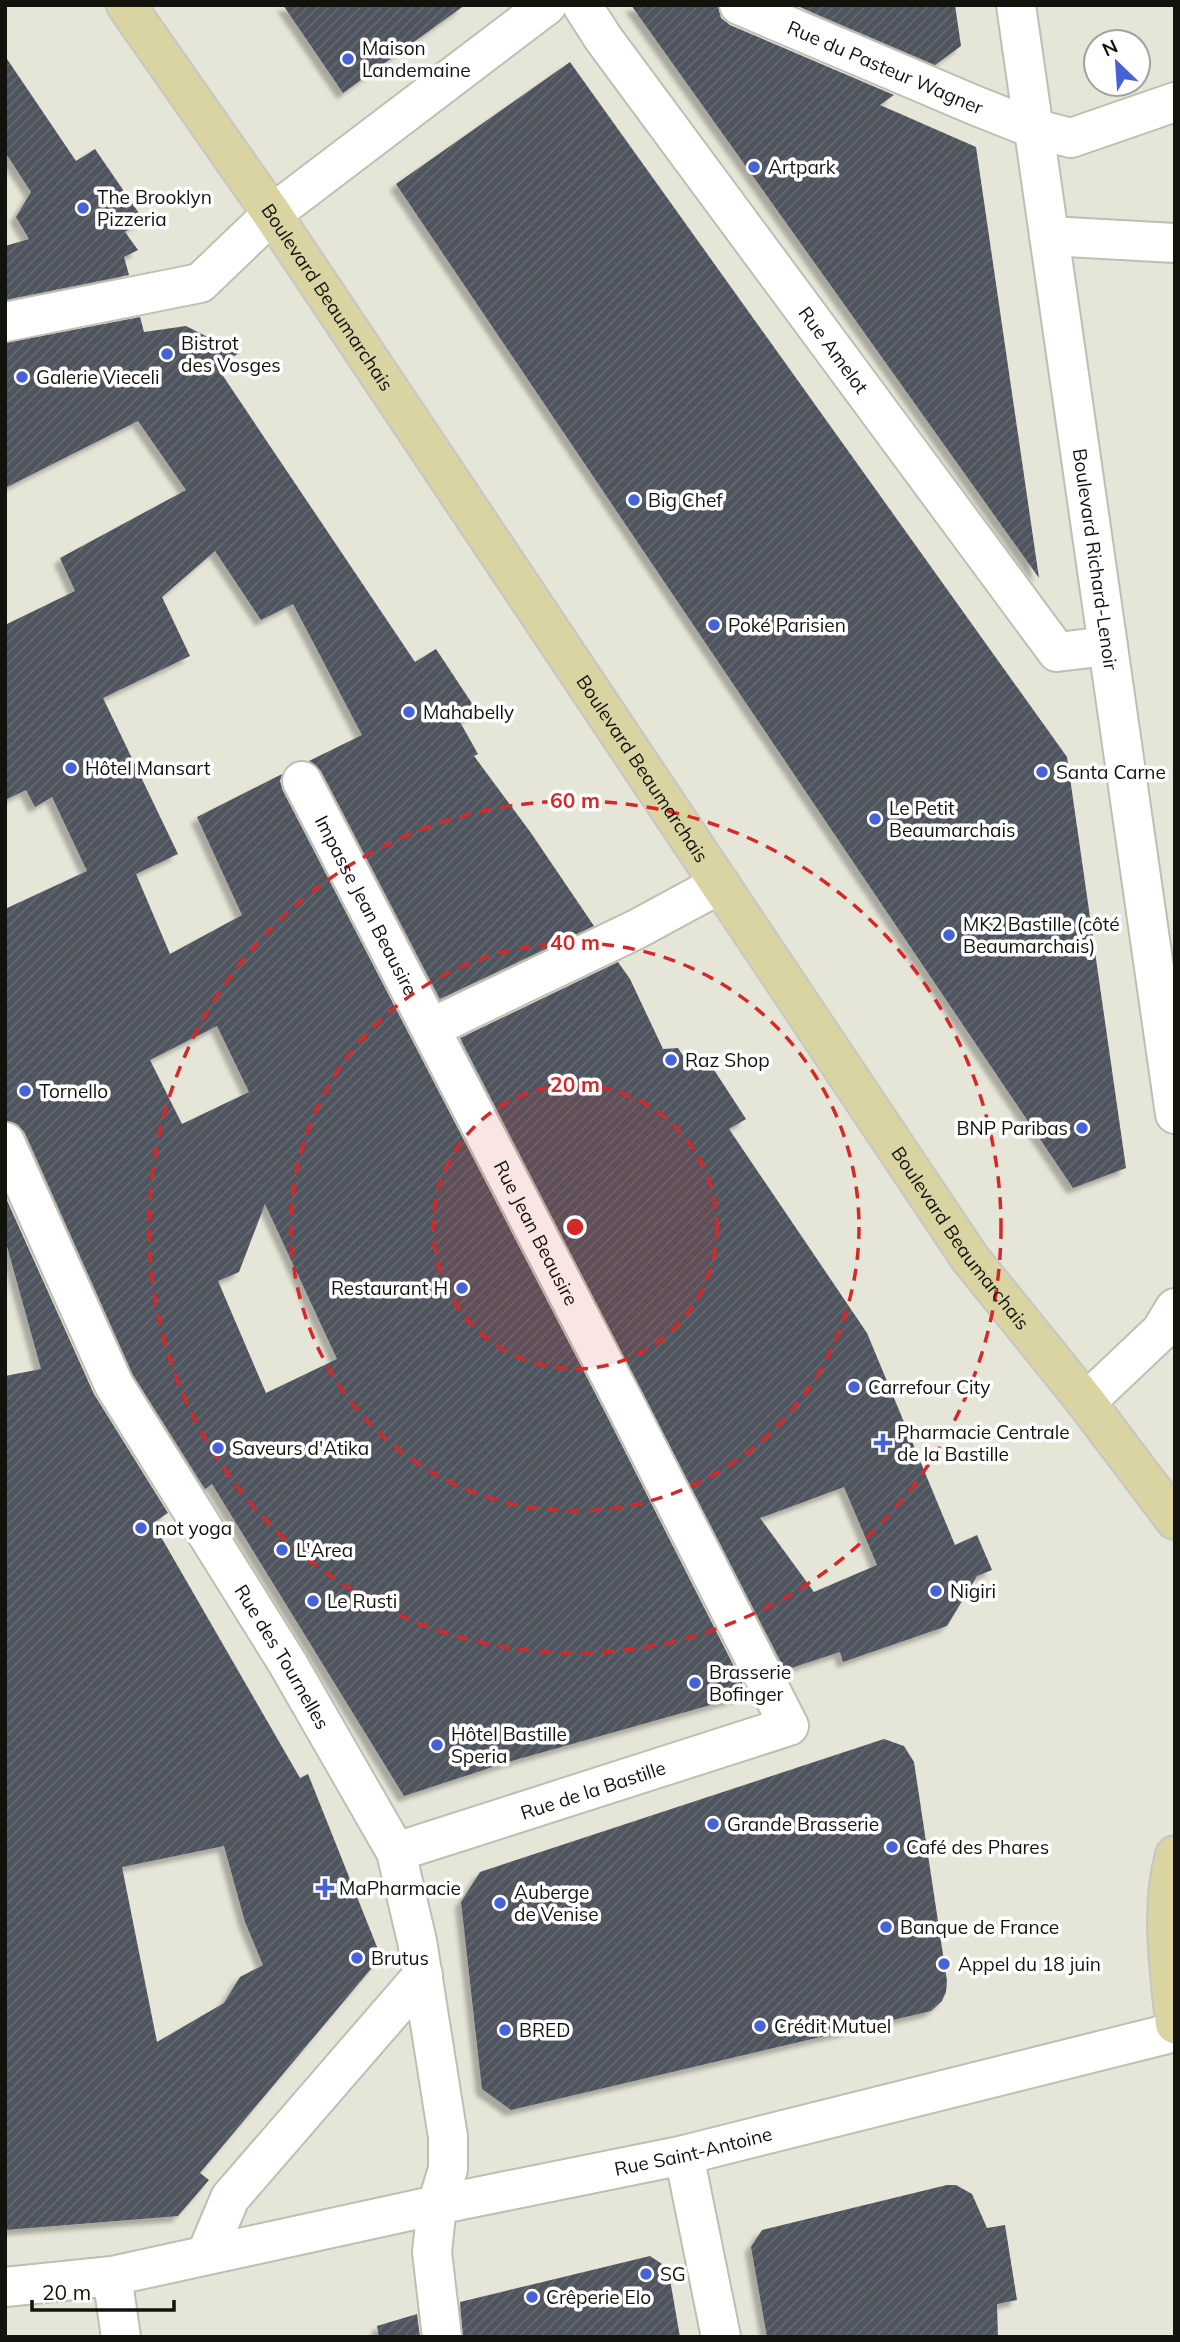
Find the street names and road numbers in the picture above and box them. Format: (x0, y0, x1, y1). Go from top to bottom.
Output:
street label: Rue du Pasteur Wagner (784, 15, 987, 119)
street label: Boulevard Beaumarchais (256, 199, 399, 395)
street label: Rue Amelot (794, 302, 874, 398)
street label: Boulevard Richard-Lenoir (1068, 447, 1123, 672)
street label: Boulevard Beaumarchais (571, 670, 714, 867)
street label: Impasse Jean Beausire (310, 811, 423, 999)
street label: Boulevard Beaumarchais (886, 1142, 1035, 1334)
street label: Rue Jean Beausire (489, 1156, 584, 1310)
street label: Rue des Tournelles (229, 1580, 335, 1733)
street label: Rue de la Bastille (517, 1755, 669, 1825)
street label: Rue Saint-Antoine (612, 2121, 775, 2181)

